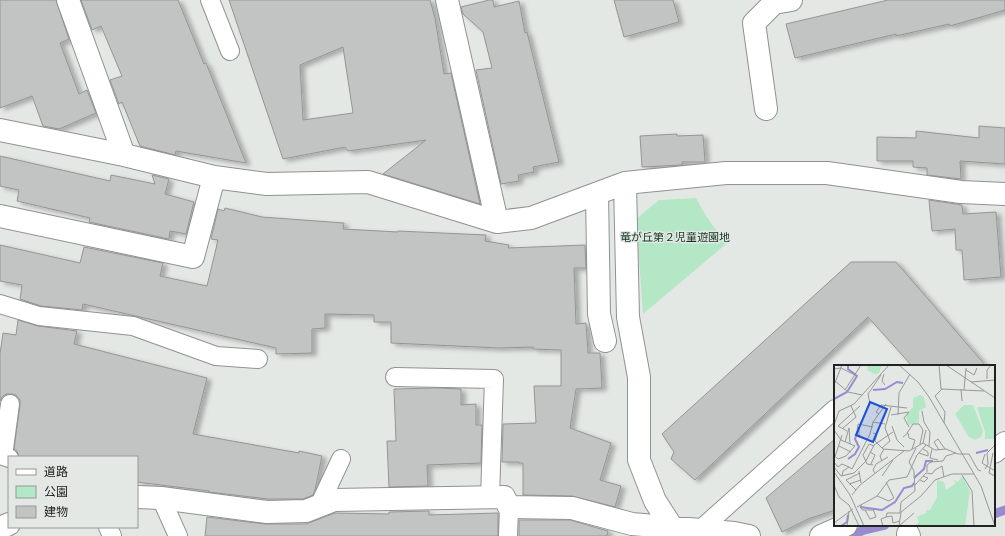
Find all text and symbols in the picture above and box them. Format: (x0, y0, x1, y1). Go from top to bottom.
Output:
park label: 竜が丘第２児童遊園地 (620, 231, 730, 243)
inset map (834, 365, 995, 526)
legend (8, 456, 138, 528)
text: 道路 (44, 465, 68, 479)
text: 公園 (44, 485, 68, 499)
text: 建物 (44, 505, 68, 519)

